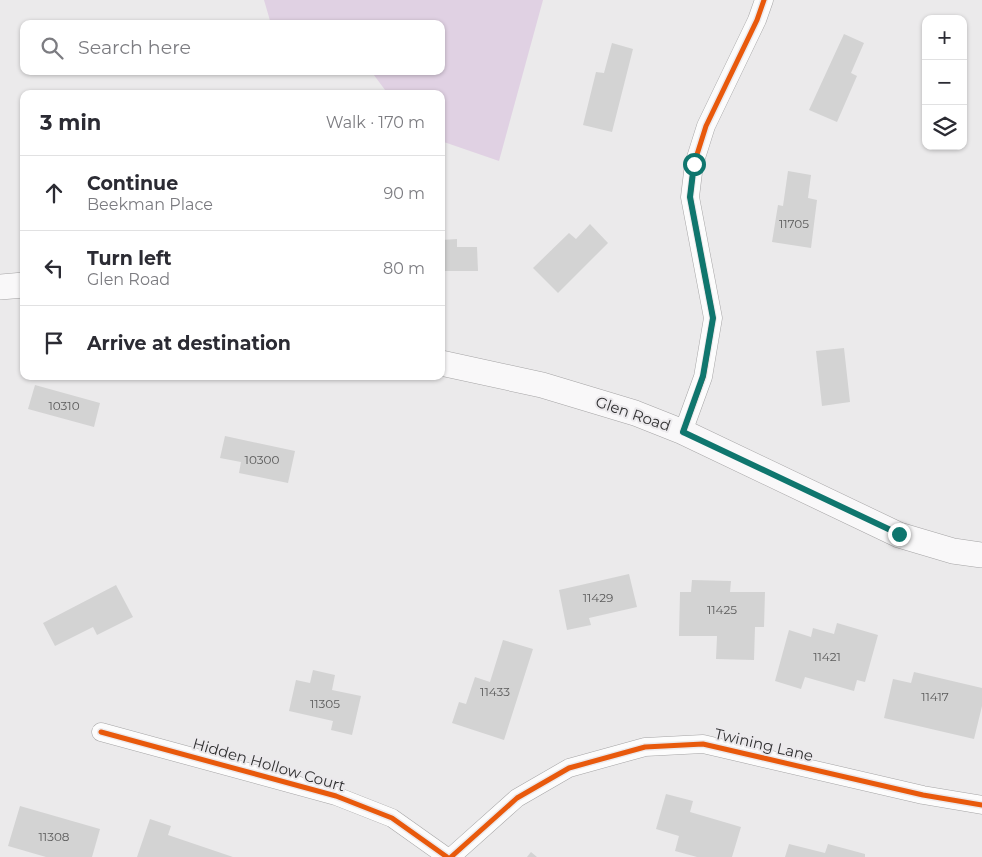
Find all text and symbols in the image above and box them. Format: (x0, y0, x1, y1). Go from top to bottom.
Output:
map controls (922, 15, 967, 150)
button: + (922, 15, 967, 60)
search box (20, 20, 445, 75)
icon: search (38, 34, 66, 62)
text: Search here (78, 36, 191, 59)
button: − (922, 60, 967, 105)
button: layers (922, 105, 967, 150)
text: 3 min (40, 110, 101, 135)
text: Walk · 170 m (326, 113, 425, 132)
route start (683, 153, 706, 176)
text: Continue (87, 172, 178, 195)
icon: ahead (40, 179, 68, 207)
text: 90 m (383, 184, 425, 203)
text: Beekman Place (87, 195, 213, 214)
house number: 11705 (779, 216, 809, 231)
text: Turn left (87, 247, 172, 270)
icon: left (40, 254, 68, 282)
text: 80 m (383, 259, 425, 278)
text: Glen Road (87, 270, 170, 289)
icon: arrive (40, 329, 68, 357)
text: Arrive at destination (87, 332, 291, 355)
street label: Glen Road (593, 392, 673, 435)
house number: 10310 (48, 398, 80, 413)
house number: 10300 (245, 452, 279, 467)
route end (888, 523, 911, 546)
house number: 11429 (583, 590, 613, 605)
house number: 11425 (707, 602, 737, 617)
house number: 11421 (813, 649, 841, 664)
house number: 11433 (480, 684, 510, 699)
house number: 11417 (921, 689, 949, 704)
house number: 11305 (310, 696, 340, 711)
street label: Twining Lane (713, 724, 815, 765)
street label: Hidden Hollow Court (191, 734, 348, 795)
house number: 11308 (38, 829, 70, 844)

